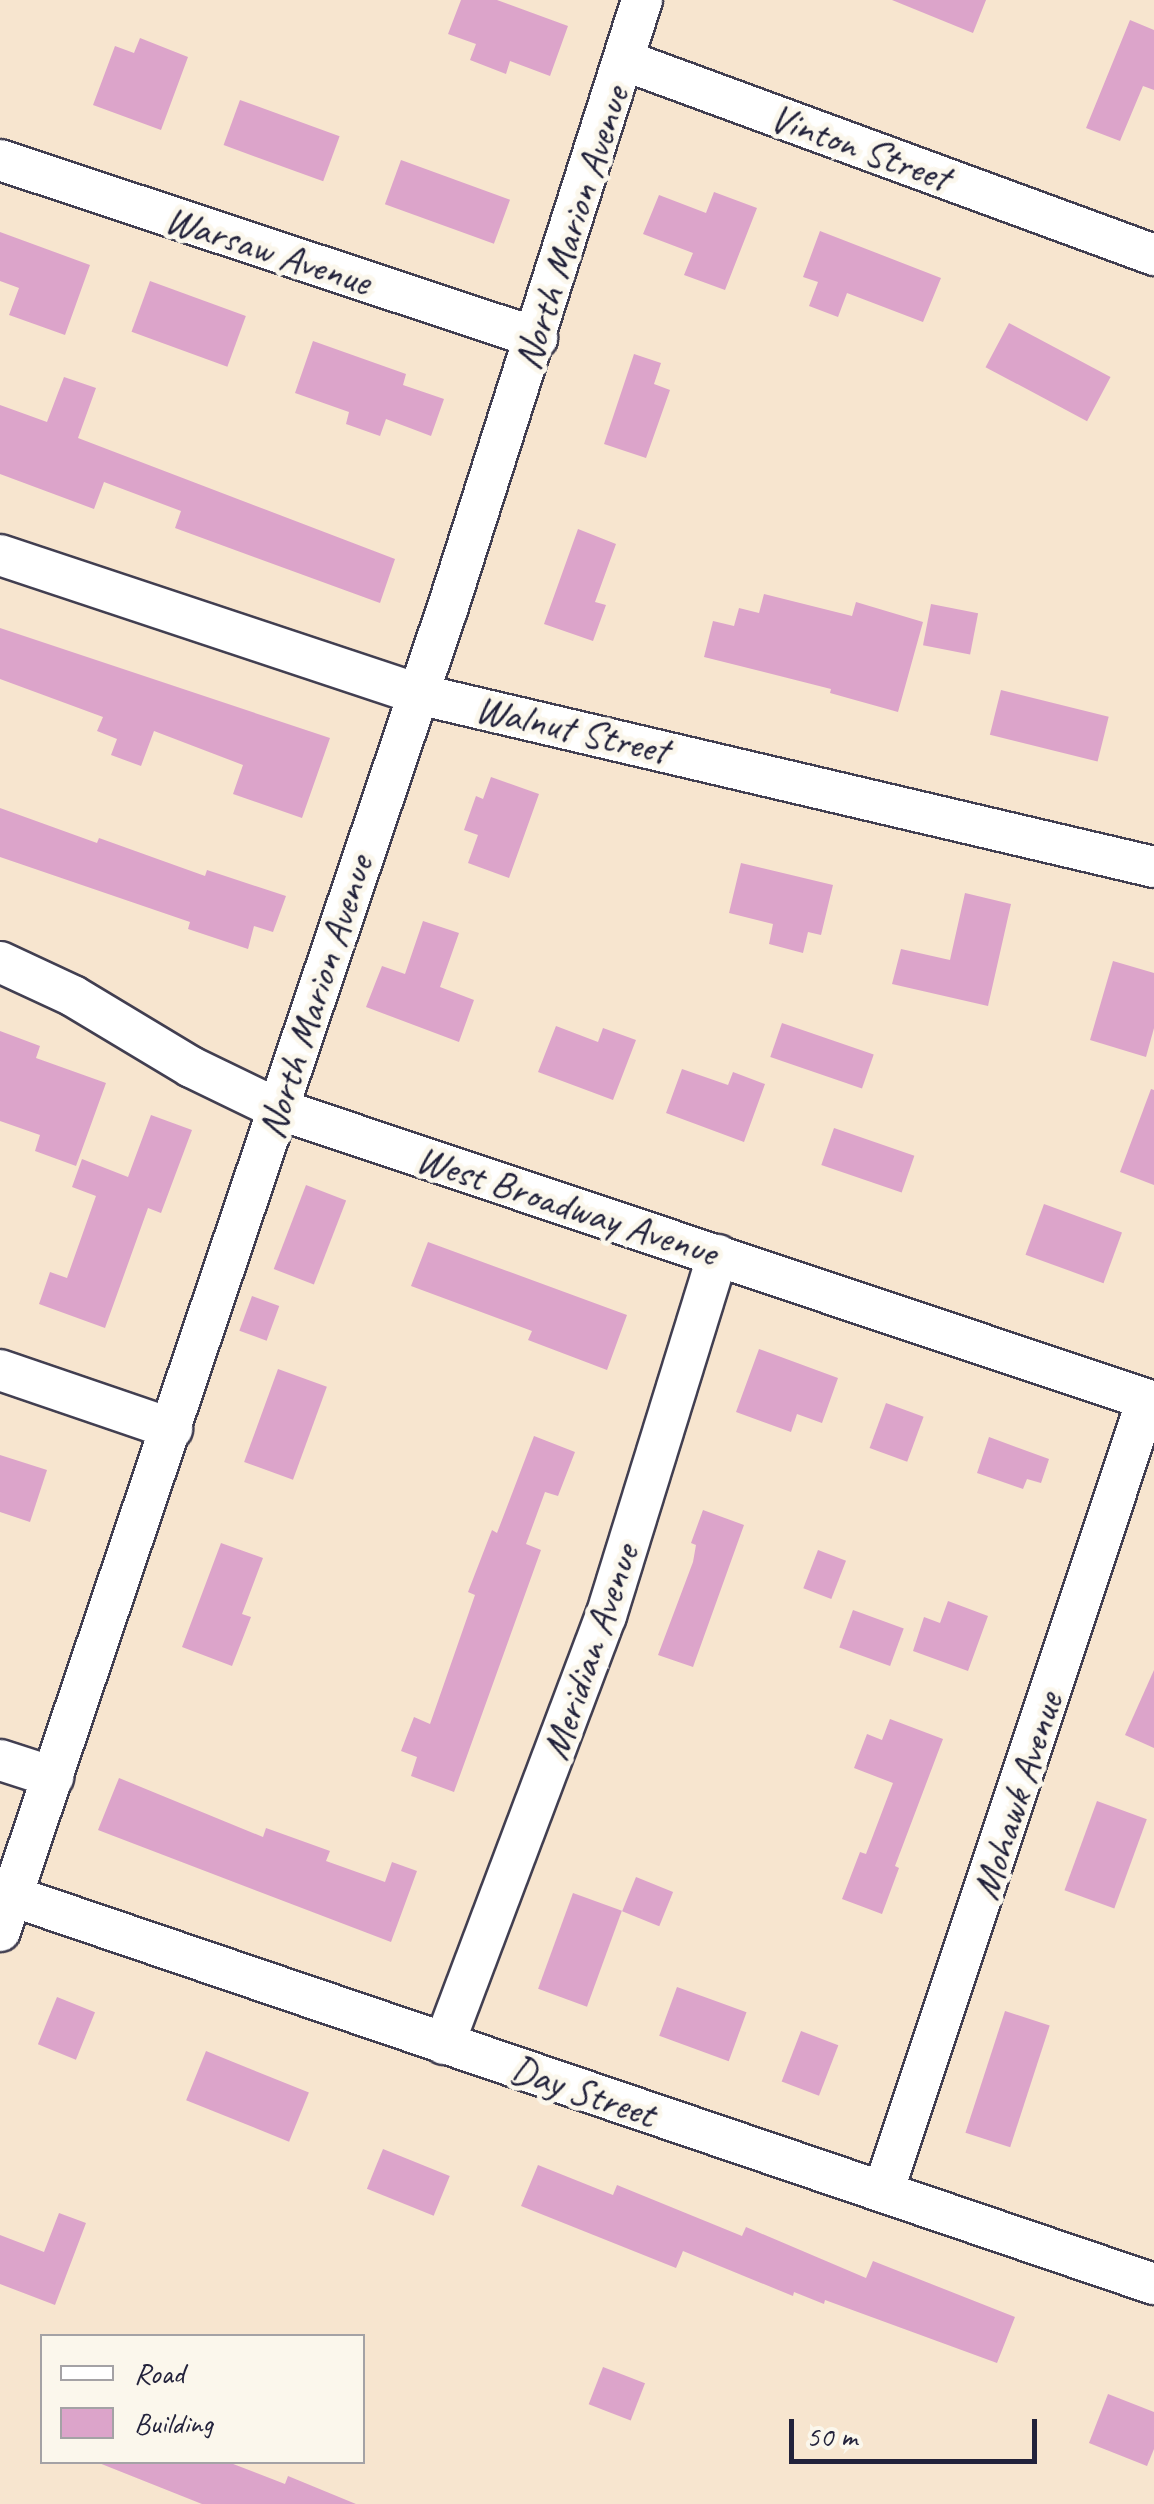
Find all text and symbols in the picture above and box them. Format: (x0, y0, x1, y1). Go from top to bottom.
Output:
street label: North Marion Avenue (503, 80, 639, 376)
street label: Vinton Street (764, 92, 956, 202)
street label: Warsaw Avenue (159, 194, 377, 306)
street label: Walnut Street (471, 684, 673, 774)
street label: North Marion Avenue (247, 849, 383, 1145)
street label: West Broadway Avenue (411, 1134, 723, 1276)
street label: Meridian Avenue (531, 1538, 649, 1766)
street label: Mohawk Avenue (961, 1687, 1073, 1905)
street label: Day Street (504, 2044, 662, 2138)
legend (40, 2334, 365, 2464)
text: Road (134, 2354, 184, 2392)
scale bar (794, 2399, 1042, 2461)
text: Building (134, 2404, 213, 2442)
text: 50 m (806, 2417, 857, 2455)

